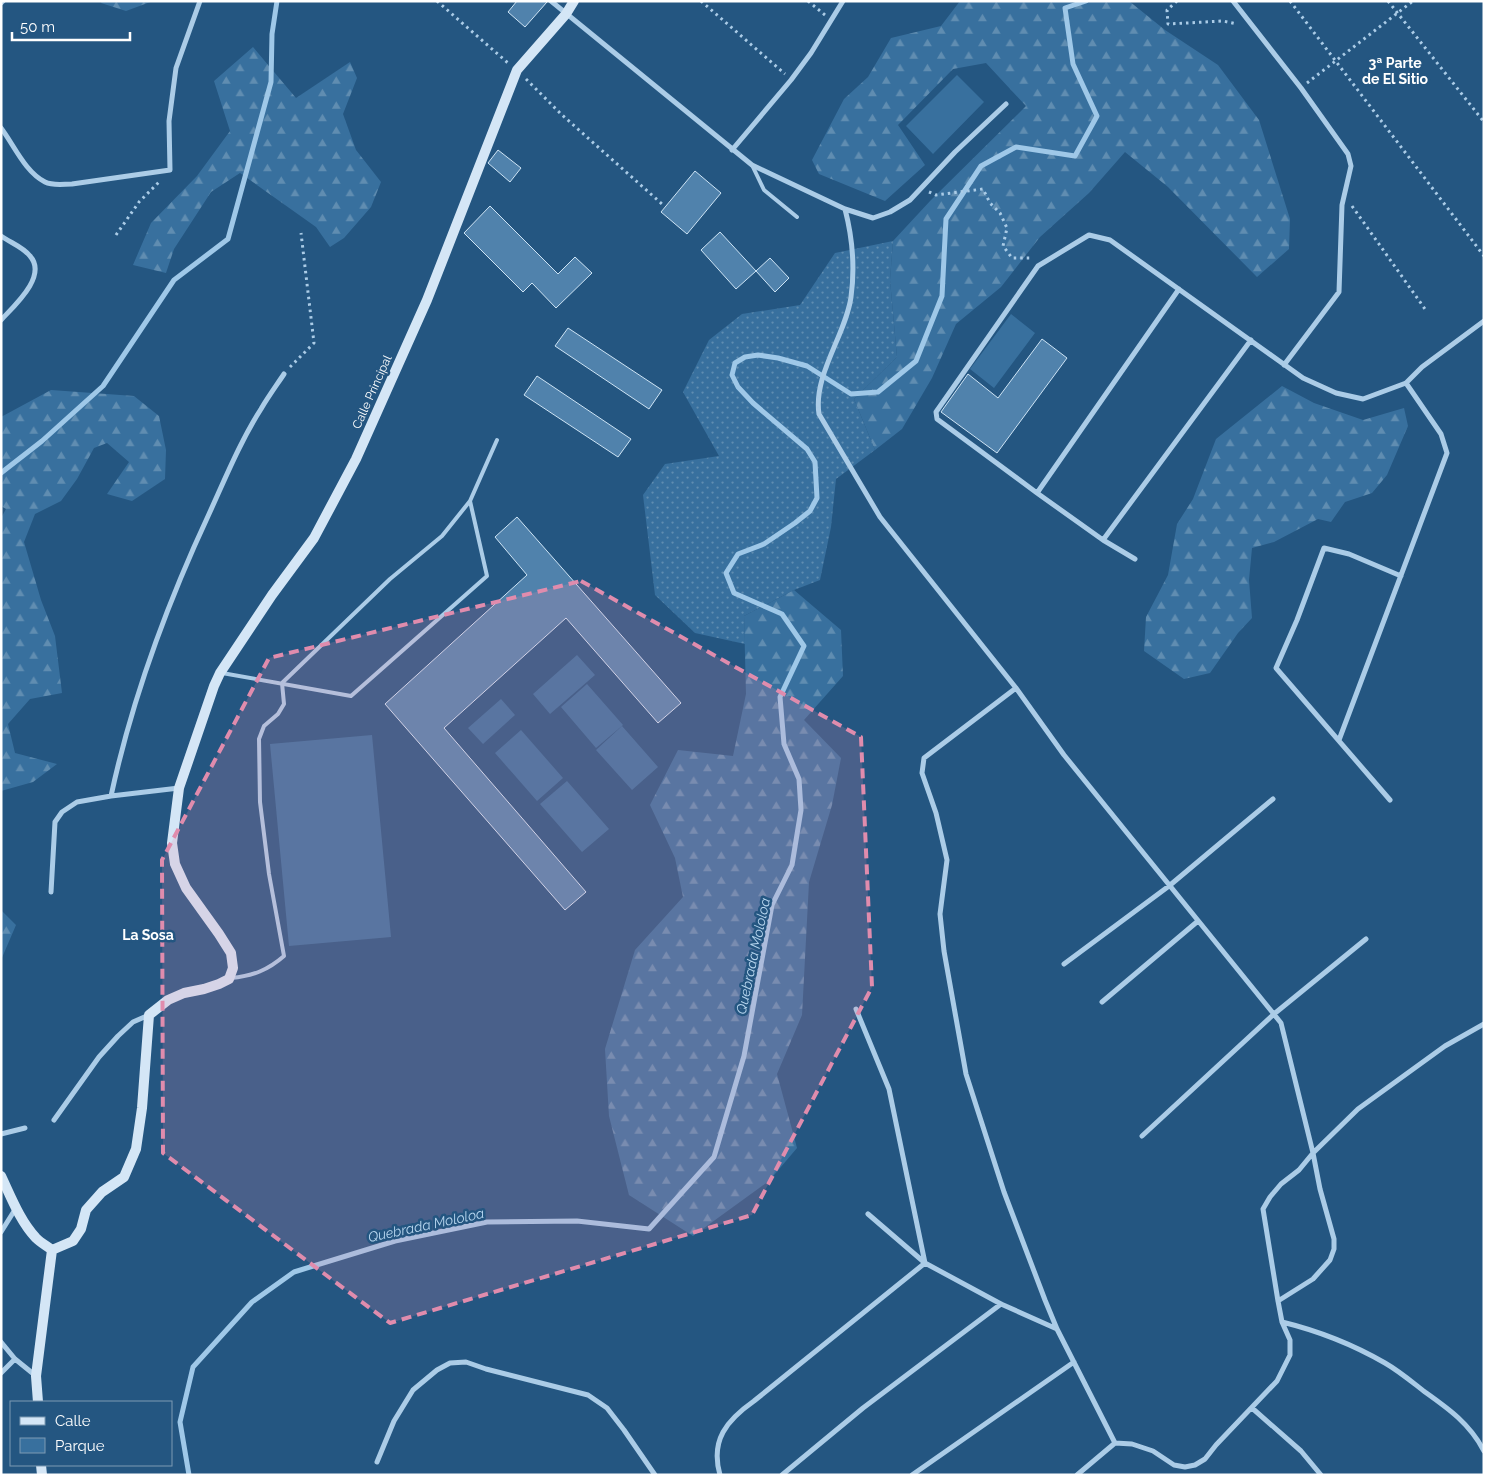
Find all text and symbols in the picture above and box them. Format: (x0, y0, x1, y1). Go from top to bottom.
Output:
scale bar (12, 10, 130, 42)
text: 50 m (20, 18, 55, 36)
district label: 3ª Parte de El Sitio (1362, 55, 1429, 87)
street label: Calle Principal (350, 352, 395, 431)
water label: Quebrada Mololoa (733, 896, 773, 1016)
district label: La Sosa (122, 927, 174, 943)
water label: Quebrada Mololoa (366, 1205, 486, 1245)
legend (10, 1401, 172, 1466)
text: Calle (55, 1412, 91, 1430)
text: Parque (55, 1437, 105, 1455)

